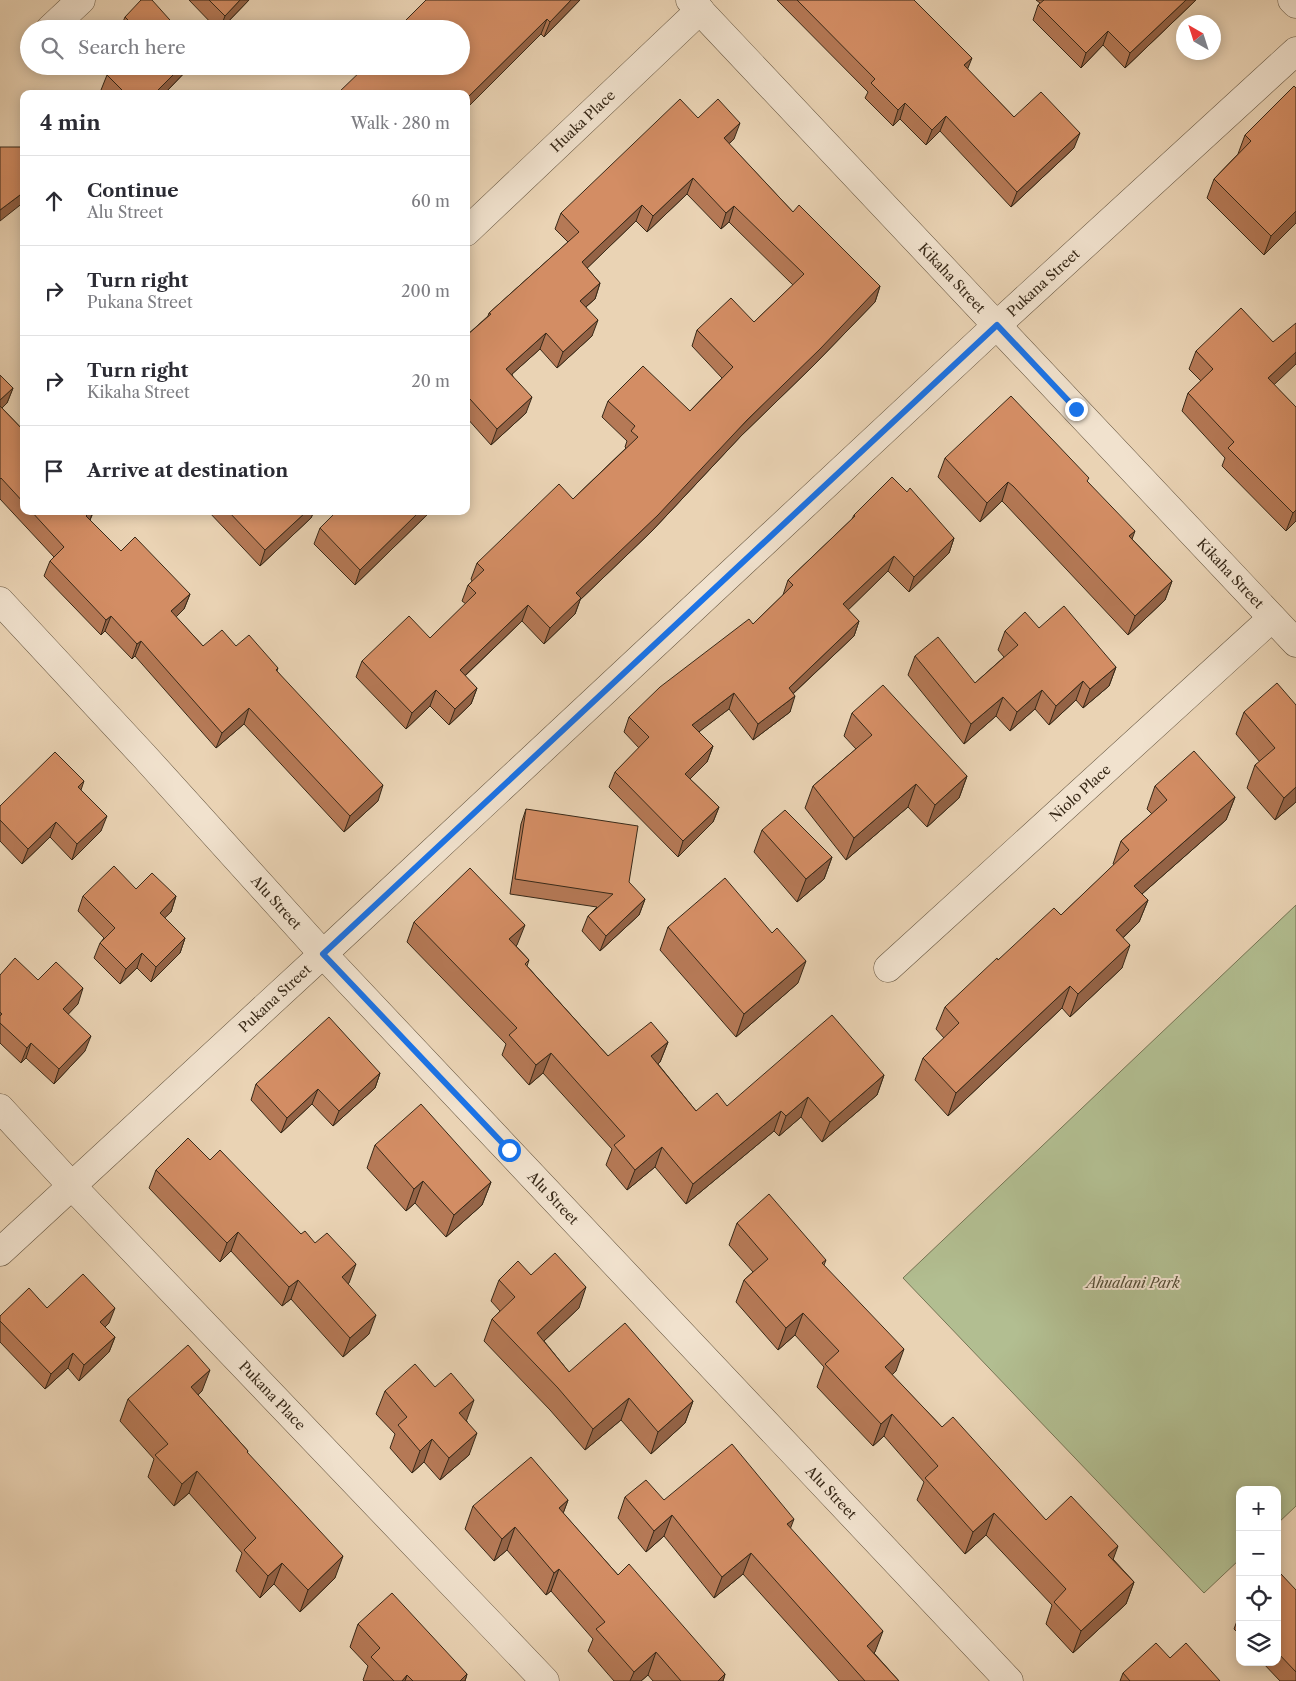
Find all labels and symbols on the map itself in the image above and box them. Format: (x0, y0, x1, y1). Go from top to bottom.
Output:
north arrow (1176, 15, 1221, 60)
street label: Huaka Place (547, 86, 619, 156)
street label: Kikaha Street (915, 239, 989, 317)
street label: Pukana Street (1003, 245, 1083, 321)
route end (1065, 398, 1088, 421)
street label: Kikaha Street (1193, 535, 1268, 612)
street label: Niolo Place (1046, 760, 1115, 825)
street label: Alu Street (247, 871, 305, 933)
street label: Pukana Street (235, 960, 315, 1036)
route start (498, 1139, 521, 1162)
street label: Alu Street (523, 1167, 583, 1228)
park label: Ahualani Park (1084, 1274, 1180, 1292)
street label: Pukana Place (235, 1357, 310, 1434)
street label: Alu Street (801, 1461, 861, 1523)

